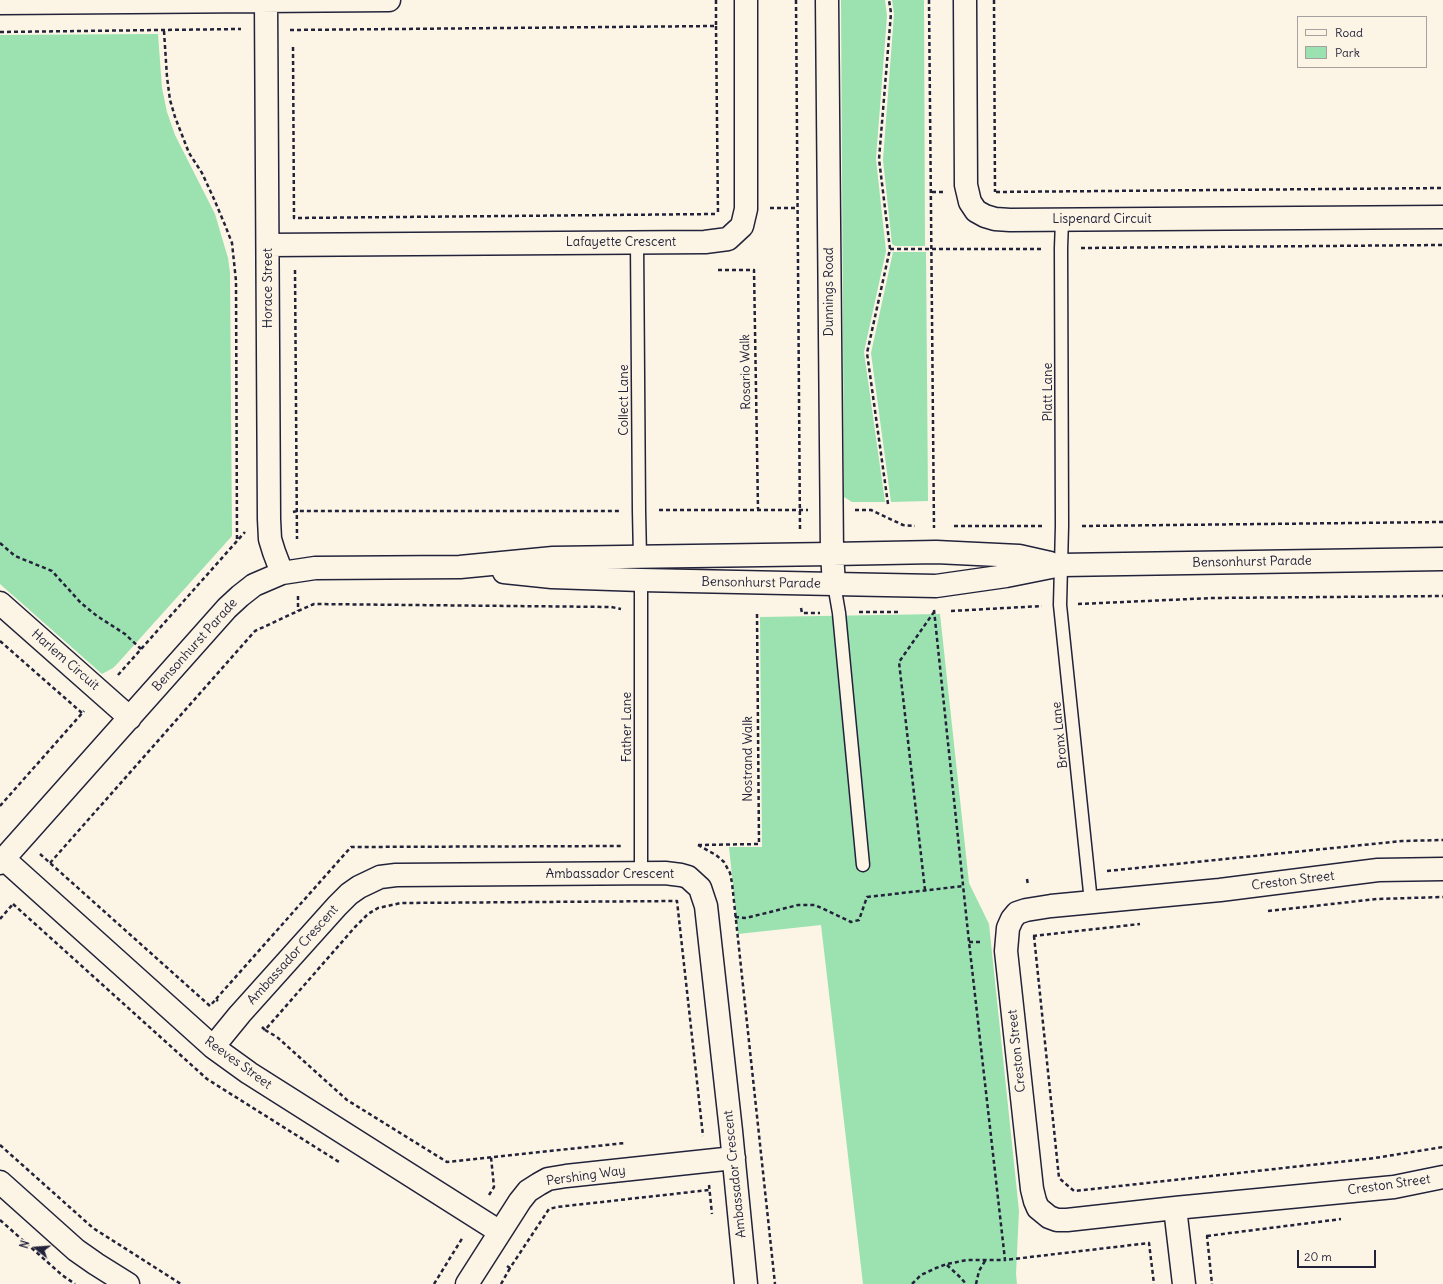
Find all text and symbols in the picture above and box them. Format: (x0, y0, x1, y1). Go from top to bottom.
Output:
legend (1297, 16, 1427, 68)
text: Road (1335, 25, 1363, 40)
text: Park (1335, 45, 1360, 60)
street label: Lispenard Circuit (1052, 211, 1152, 227)
street label: Lafayette Crescent (566, 234, 676, 250)
street label: Dunnings Road (821, 247, 837, 337)
street label: Horace Street (260, 248, 276, 328)
street label: Rosario Walk (738, 334, 754, 410)
street label: Platt Lane (1040, 363, 1056, 421)
street label: Collect Lane (616, 364, 632, 436)
street label: Bensonhurst Parade (1192, 553, 1312, 571)
street label: Bensonhurst Parade (701, 574, 821, 592)
street label: Bensonhurst Parade (149, 595, 241, 695)
street label: Harlem Circuit (28, 626, 102, 694)
street label: Father Lane (619, 692, 635, 762)
street label: Bronx Lane (1049, 701, 1071, 769)
street label: Nostrand Walk (740, 716, 756, 802)
street label: Ambassador Crescent (546, 866, 674, 882)
street label: Creston Street (1251, 868, 1335, 894)
street label: Ambassador Crescent (244, 902, 342, 1008)
street label: Creston Street (1005, 1009, 1029, 1093)
street label: Reeves Street (201, 1033, 275, 1093)
street label: Ambassador Crescent (721, 1109, 749, 1239)
street label: Pershing Way (545, 1163, 627, 1189)
street label: Creston Street (1347, 1171, 1431, 1199)
north arrow (16, 1228, 56, 1268)
text: N (17, 1239, 32, 1250)
scale bar (1299, 1242, 1378, 1268)
text: 20 m (1304, 1249, 1332, 1264)

